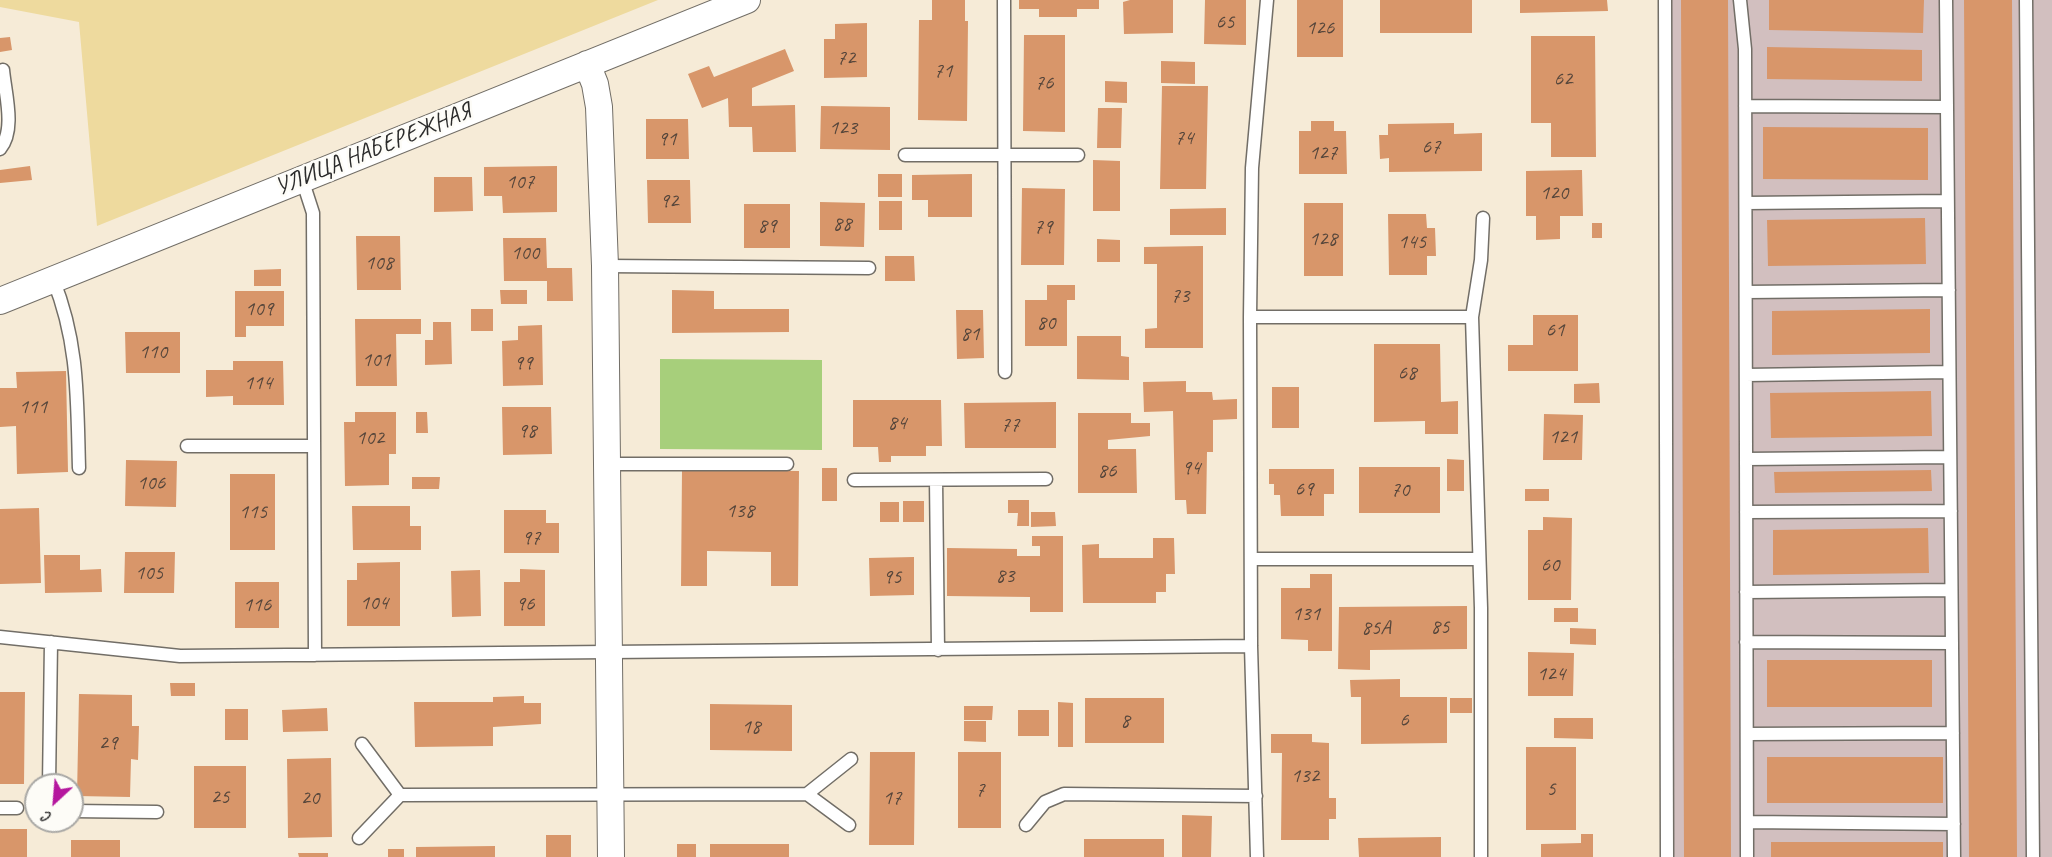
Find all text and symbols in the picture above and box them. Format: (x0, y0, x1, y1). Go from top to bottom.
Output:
house number: 65 (1216, 9, 1234, 35)
house number: 126 (1306, 15, 1334, 41)
house number: 72 (837, 45, 855, 71)
house number: 71 (934, 58, 952, 84)
house number: 62 (1554, 66, 1572, 92)
house number: 76 (1035, 70, 1053, 96)
street label: УЛИЦА НАБЕРЕЖНАЯ (271, 98, 475, 202)
house number: 123 (829, 115, 857, 141)
house number: 74 (1175, 125, 1193, 151)
house number: 91 (658, 126, 676, 152)
house number: 67 (1422, 134, 1440, 160)
house number: 127 (1309, 140, 1337, 166)
house number: 107 (506, 169, 534, 195)
house number: 120 (1540, 180, 1568, 206)
house number: 92 (660, 188, 678, 214)
house number: 88 (833, 211, 851, 237)
house number: 89 (758, 213, 776, 239)
house number: 79 (1034, 214, 1052, 240)
house number: 128 (1309, 226, 1337, 252)
house number: 145 (1398, 229, 1426, 255)
house number: 100 (511, 240, 539, 266)
house number: 108 (365, 250, 393, 276)
house number: 73 (1171, 283, 1189, 309)
house number: 109 (245, 296, 273, 322)
house number: 80 (1037, 310, 1055, 336)
house number: 61 (1546, 317, 1564, 343)
house number: 81 (961, 321, 979, 347)
house number: 110 (139, 339, 167, 365)
house number: 101 (362, 347, 390, 373)
house number: 99 (514, 350, 532, 376)
house number: 68 (1398, 360, 1416, 386)
house number: 114 (244, 370, 272, 396)
house number: 111 (19, 394, 47, 420)
house number: 84 (888, 410, 906, 436)
house number: 77 (1001, 412, 1019, 438)
house number: 98 (518, 418, 536, 444)
house number: 121 (1549, 424, 1577, 450)
house number: 102 (356, 425, 384, 451)
house number: 94 (1182, 455, 1200, 481)
house number: 86 (1098, 458, 1116, 484)
house number: 106 (137, 470, 165, 496)
house number: 69 (1295, 476, 1313, 502)
house number: 70 (1391, 477, 1409, 503)
house number: 138 (726, 498, 754, 524)
house number: 115 (239, 499, 267, 525)
house number: 97 (522, 525, 540, 551)
house number: 60 (1541, 552, 1559, 578)
house number: 105 (135, 560, 163, 586)
house number: 83 (996, 563, 1014, 589)
house number: 95 (883, 564, 901, 590)
house number: 104 (360, 590, 388, 616)
house number: 96 (516, 591, 534, 617)
house number: 116 (243, 592, 271, 618)
house number: 131 (1292, 601, 1320, 627)
house number: 85 (1431, 614, 1449, 640)
house number: 85А (1361, 615, 1391, 641)
house number: 124 (1537, 661, 1565, 687)
house number: 6 (1399, 707, 1409, 733)
house number: 8 (1120, 708, 1130, 734)
house number: 18 (742, 714, 760, 740)
house number: 29 (99, 730, 117, 756)
house number: 132 (1291, 763, 1319, 789)
north arrow (24, 773, 84, 833)
house number: 5 (1546, 776, 1556, 802)
house number: 7 (975, 777, 985, 803)
house number: 25 (211, 784, 229, 810)
house number: 20 (301, 785, 319, 811)
house number: 17 (883, 785, 901, 811)
text: С (39, 807, 55, 828)

